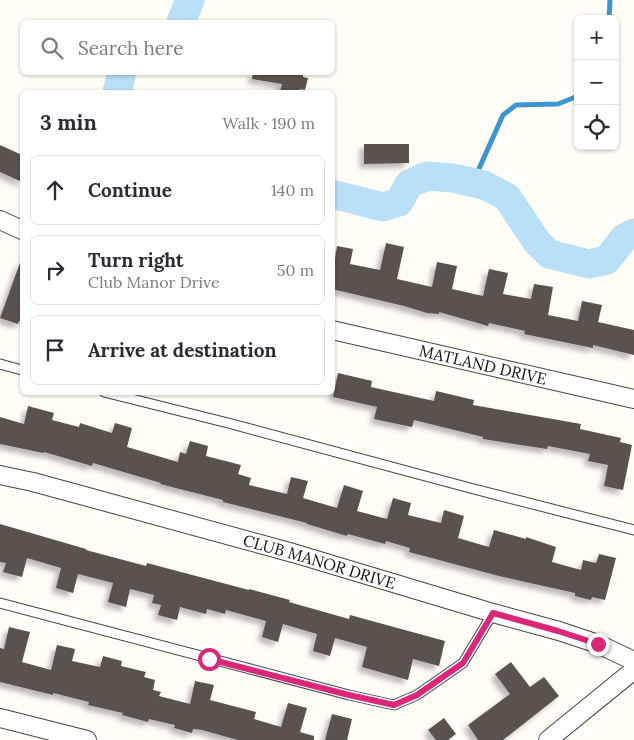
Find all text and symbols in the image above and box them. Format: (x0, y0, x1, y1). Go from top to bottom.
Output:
map controls (574, 15, 619, 150)
button: + (574, 15, 619, 60)
search box (20, 20, 335, 75)
icon: search (38, 34, 66, 62)
text: Search here (78, 36, 184, 60)
button: − (574, 60, 619, 105)
button: locate (574, 105, 619, 150)
text: 3 min (40, 109, 97, 136)
text: Walk · 190 m (223, 113, 315, 133)
icon: ahead (41, 176, 69, 204)
text: Continue (88, 178, 172, 202)
text: 140 m (271, 180, 314, 200)
text: Turn right (88, 248, 184, 272)
icon: right (41, 256, 69, 284)
text: 50 m (277, 260, 314, 280)
text: Club Manor Drive (88, 272, 220, 292)
icon: arrive (41, 336, 69, 364)
text: Arrive at destination (88, 338, 277, 362)
street label: MATLAND DRIVE (417, 340, 549, 389)
street label: CLUB MANOR DRIVE (241, 530, 398, 593)
route end (587, 633, 610, 656)
route start (198, 648, 221, 671)

